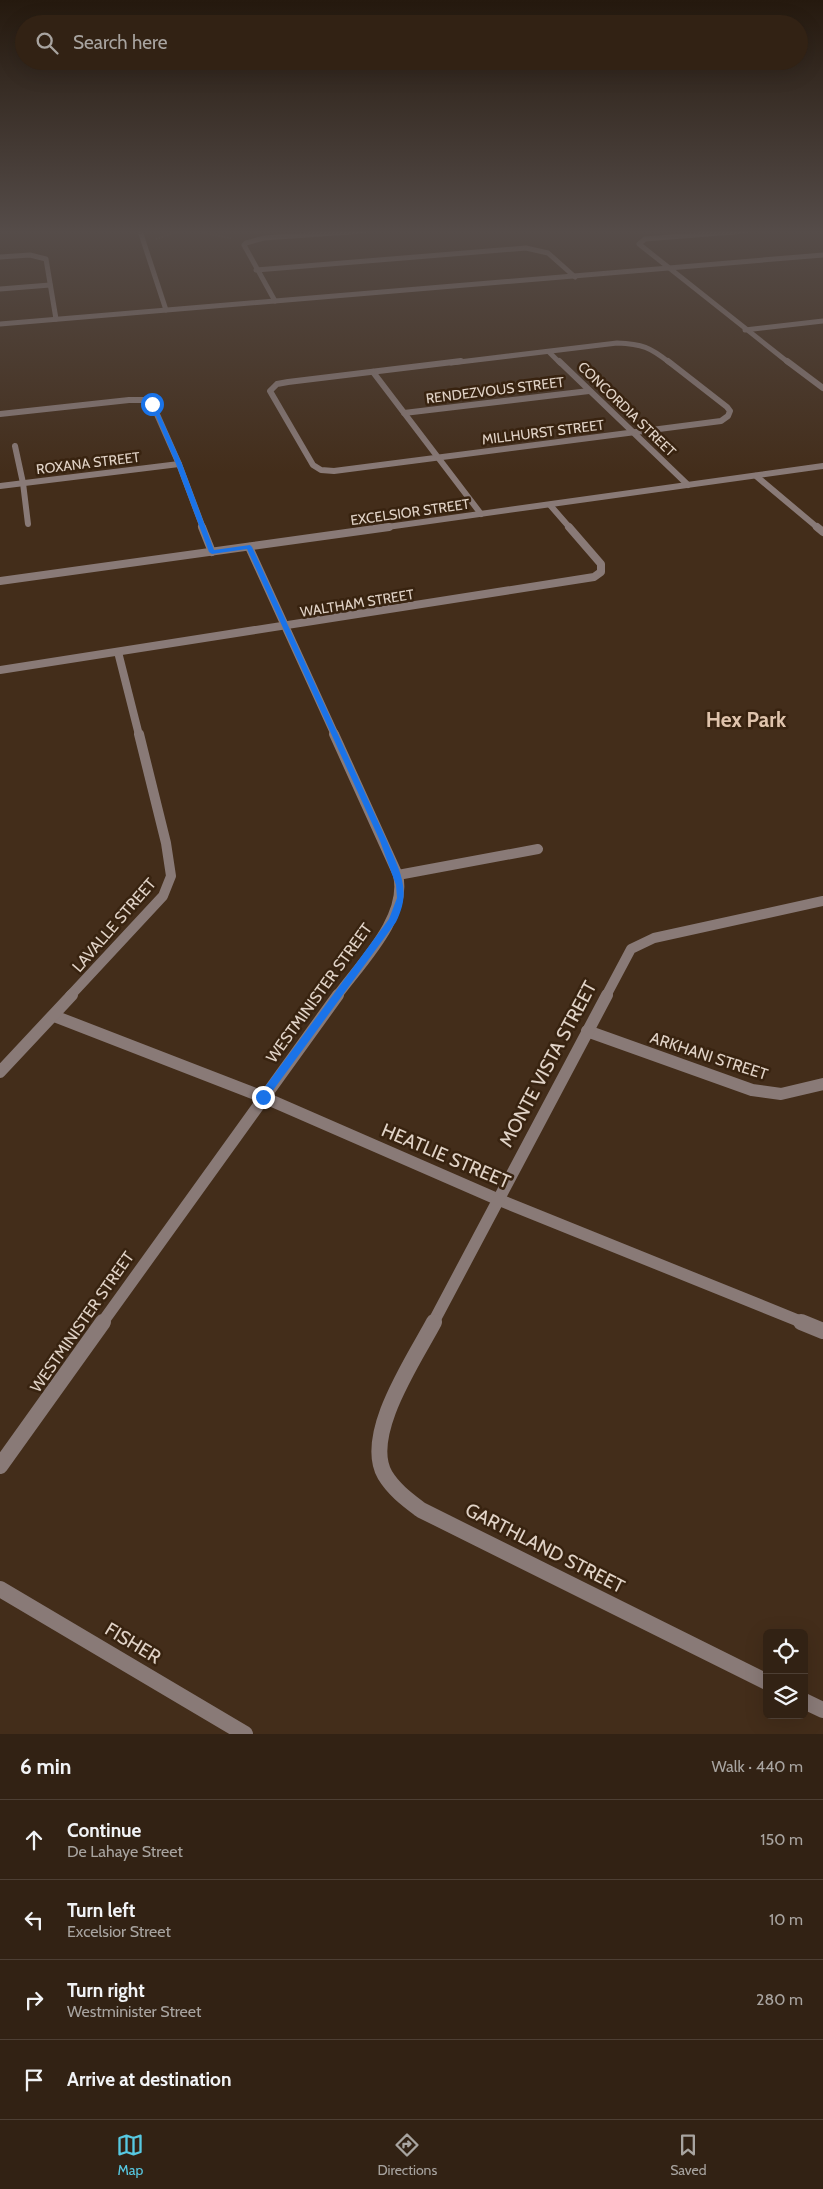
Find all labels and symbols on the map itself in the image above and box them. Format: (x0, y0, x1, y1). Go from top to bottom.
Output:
street label: CONCORDIA STREET (574, 358, 680, 461)
street label: RENDEZVOUS STREET (425, 373, 566, 407)
route start (141, 393, 164, 416)
street label: MILLHURST STREET (481, 415, 606, 448)
street label: ROXANA STREET (35, 448, 141, 478)
street label: EXCELSIOR STREET (349, 495, 471, 529)
street label: WALTHAM STREET (299, 585, 416, 621)
district label: Hex Park (706, 707, 787, 732)
street label: LAVALLE STREET (68, 874, 160, 976)
street label: WESTMINISTER STREET (262, 919, 376, 1066)
street label: MONTE VISTA STREET (494, 977, 602, 1151)
street label: ARKHANI STREET (648, 1028, 771, 1084)
route end (252, 1086, 275, 1109)
street label: HEATLIE STREET (378, 1118, 514, 1194)
street label: WESTMINISTER STREET (26, 1248, 138, 1396)
street label: GARTHLAND STREET (461, 1498, 629, 1598)
street label: FISHER (101, 1617, 166, 1669)

